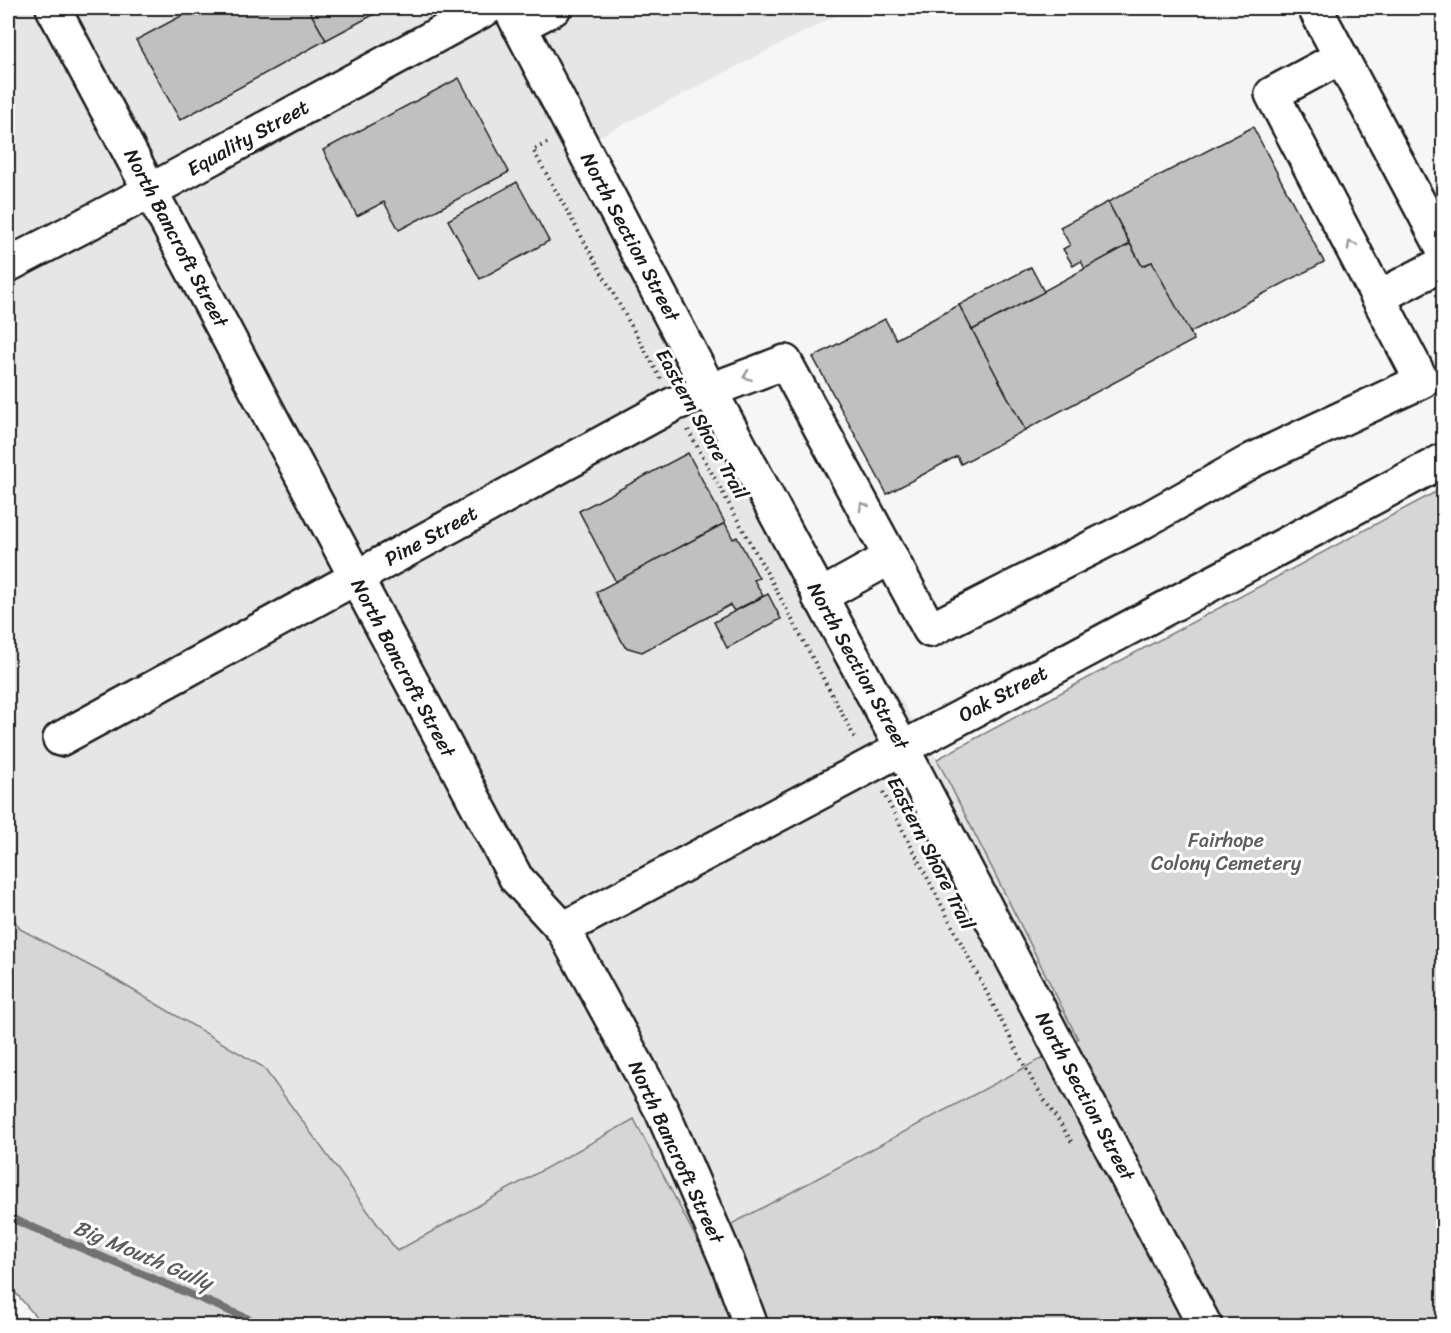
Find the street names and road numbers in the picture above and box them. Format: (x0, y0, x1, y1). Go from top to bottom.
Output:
street label: Equality Street (180, 90, 316, 186)
street label: North Bancroft Street (114, 142, 238, 335)
street label: North Section Street (571, 146, 690, 329)
street label: Eastern Shore Trail (646, 342, 759, 507)
street label: Pine Street (378, 496, 484, 576)
street label: North Bancroft Street (341, 572, 465, 765)
street label: North Section Street (797, 576, 919, 757)
street label: Oak Street (952, 656, 1054, 732)
street label: Eastern Shore Trail (877, 770, 985, 937)
street label: North Section Street (1026, 1005, 1145, 1188)
street label: North Bancroft Street (618, 1055, 734, 1250)

